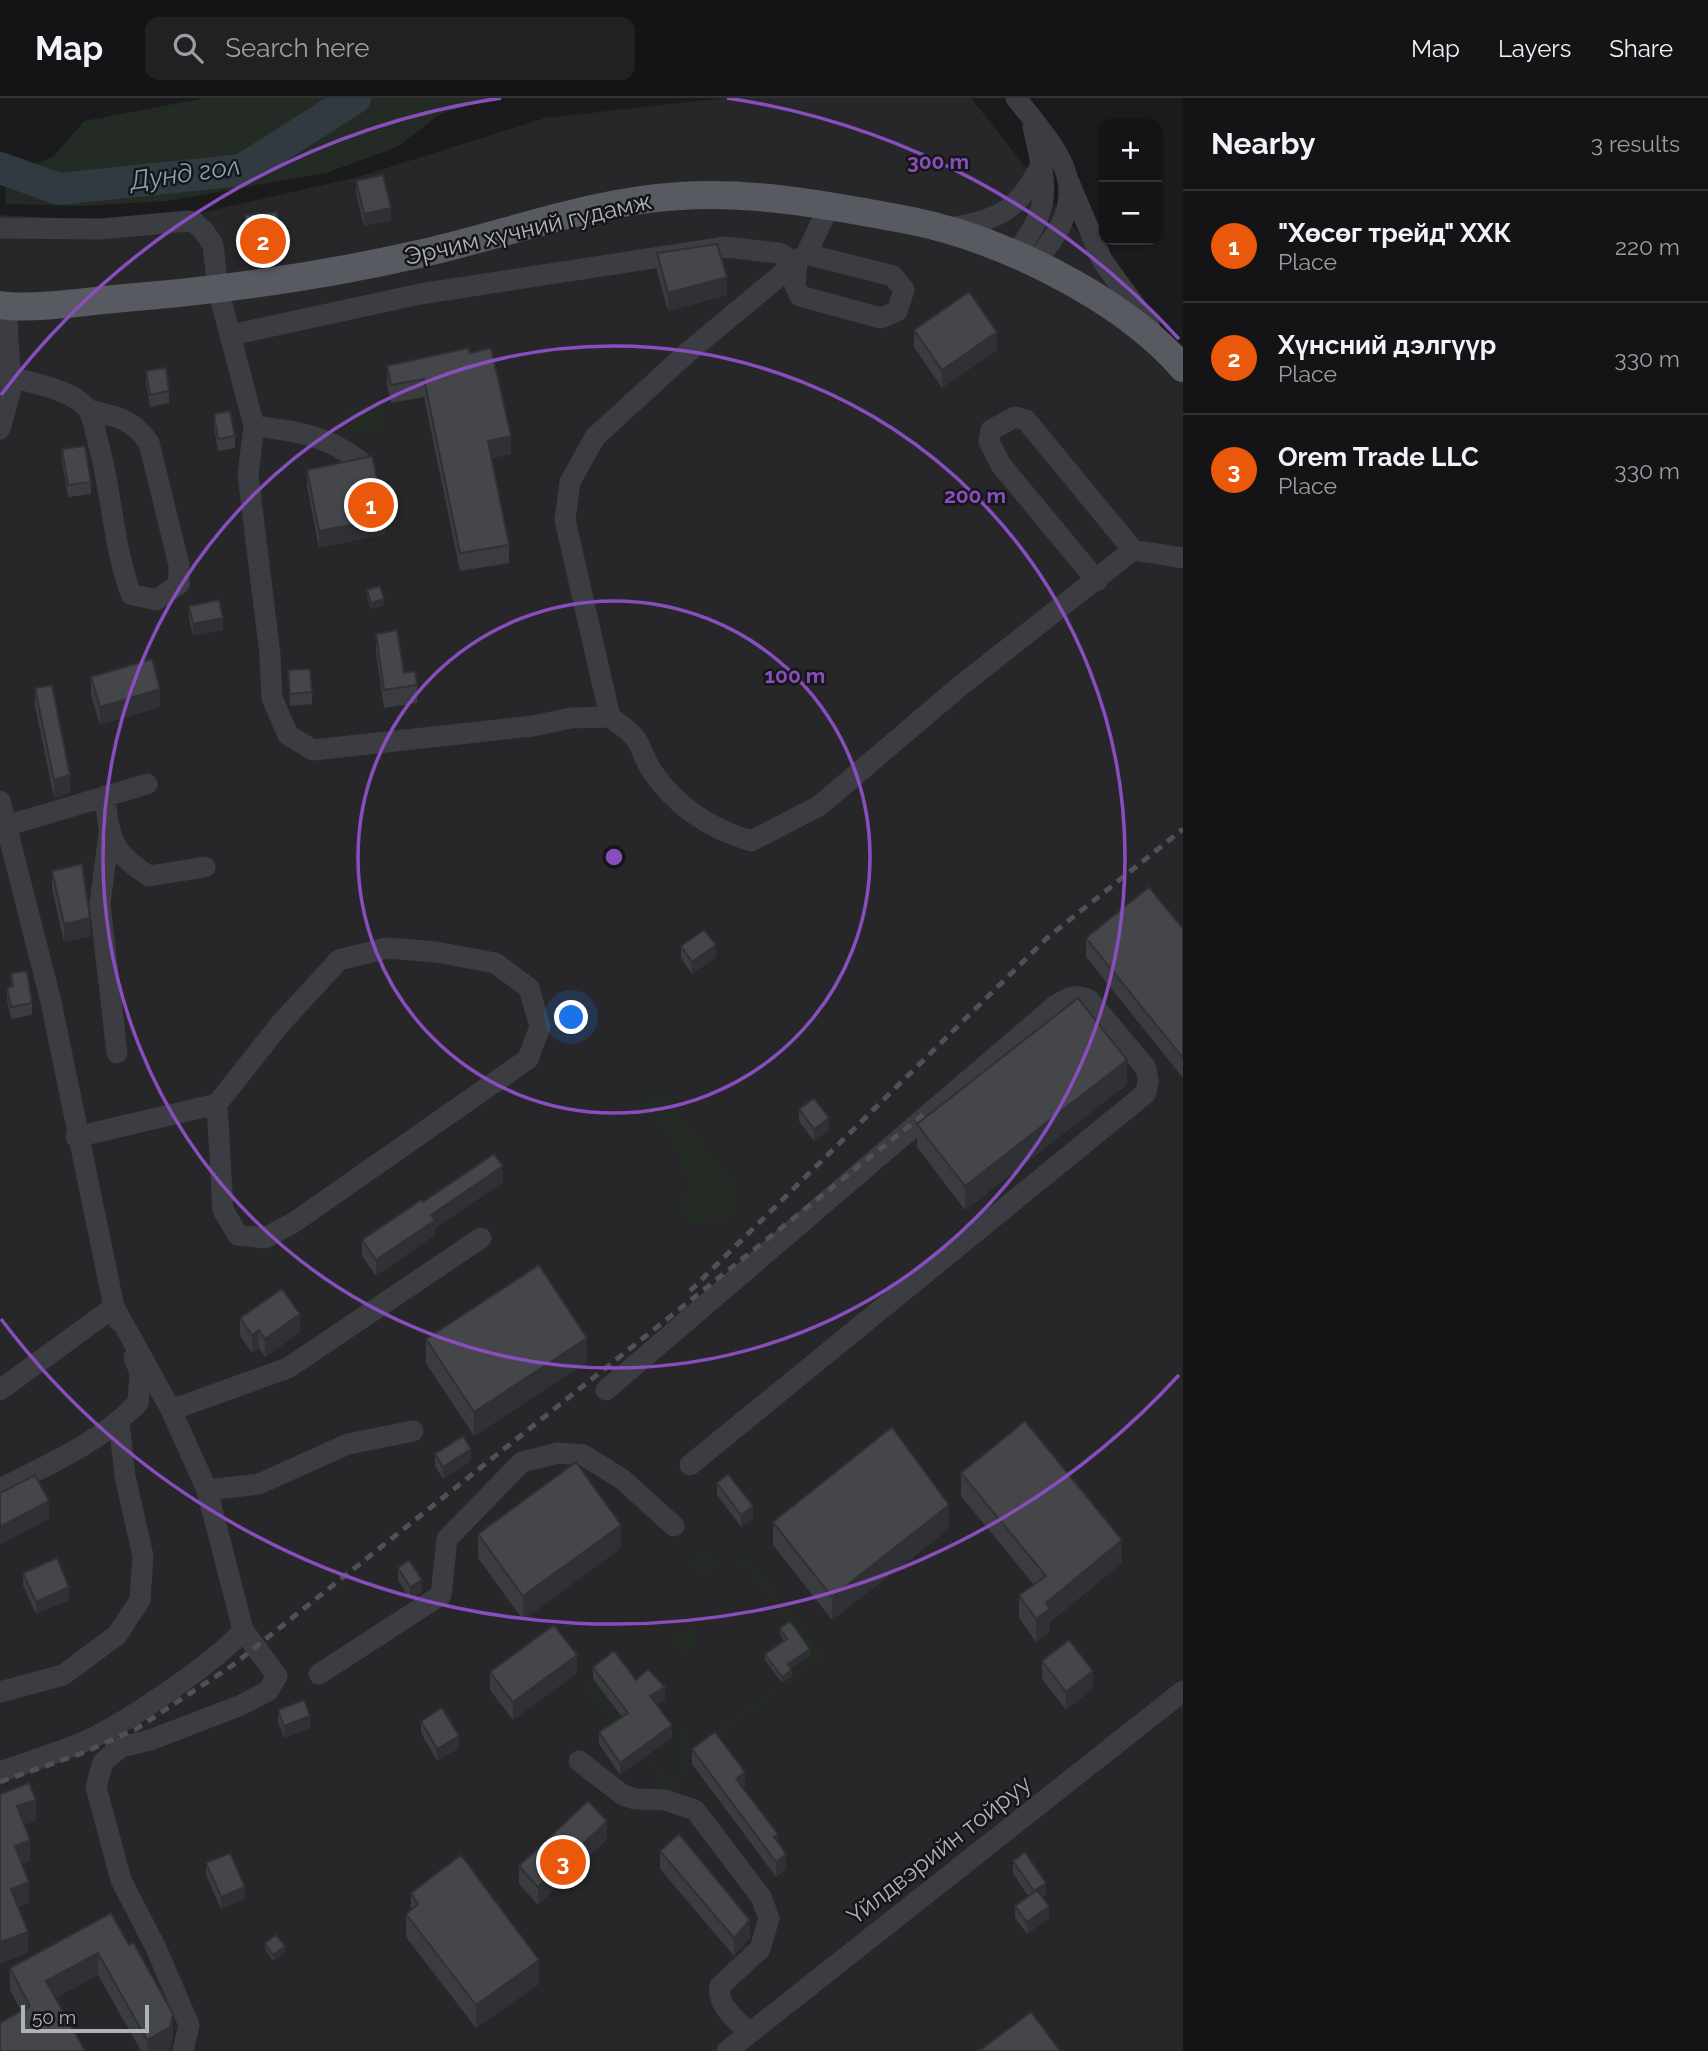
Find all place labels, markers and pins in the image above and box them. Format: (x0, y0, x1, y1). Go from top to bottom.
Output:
pin: 2 (240, 215, 286, 267)
pin: 1 (348, 479, 394, 531)
centre of rings (602, 845, 626, 869)
pin: 3 (540, 1836, 586, 1888)

